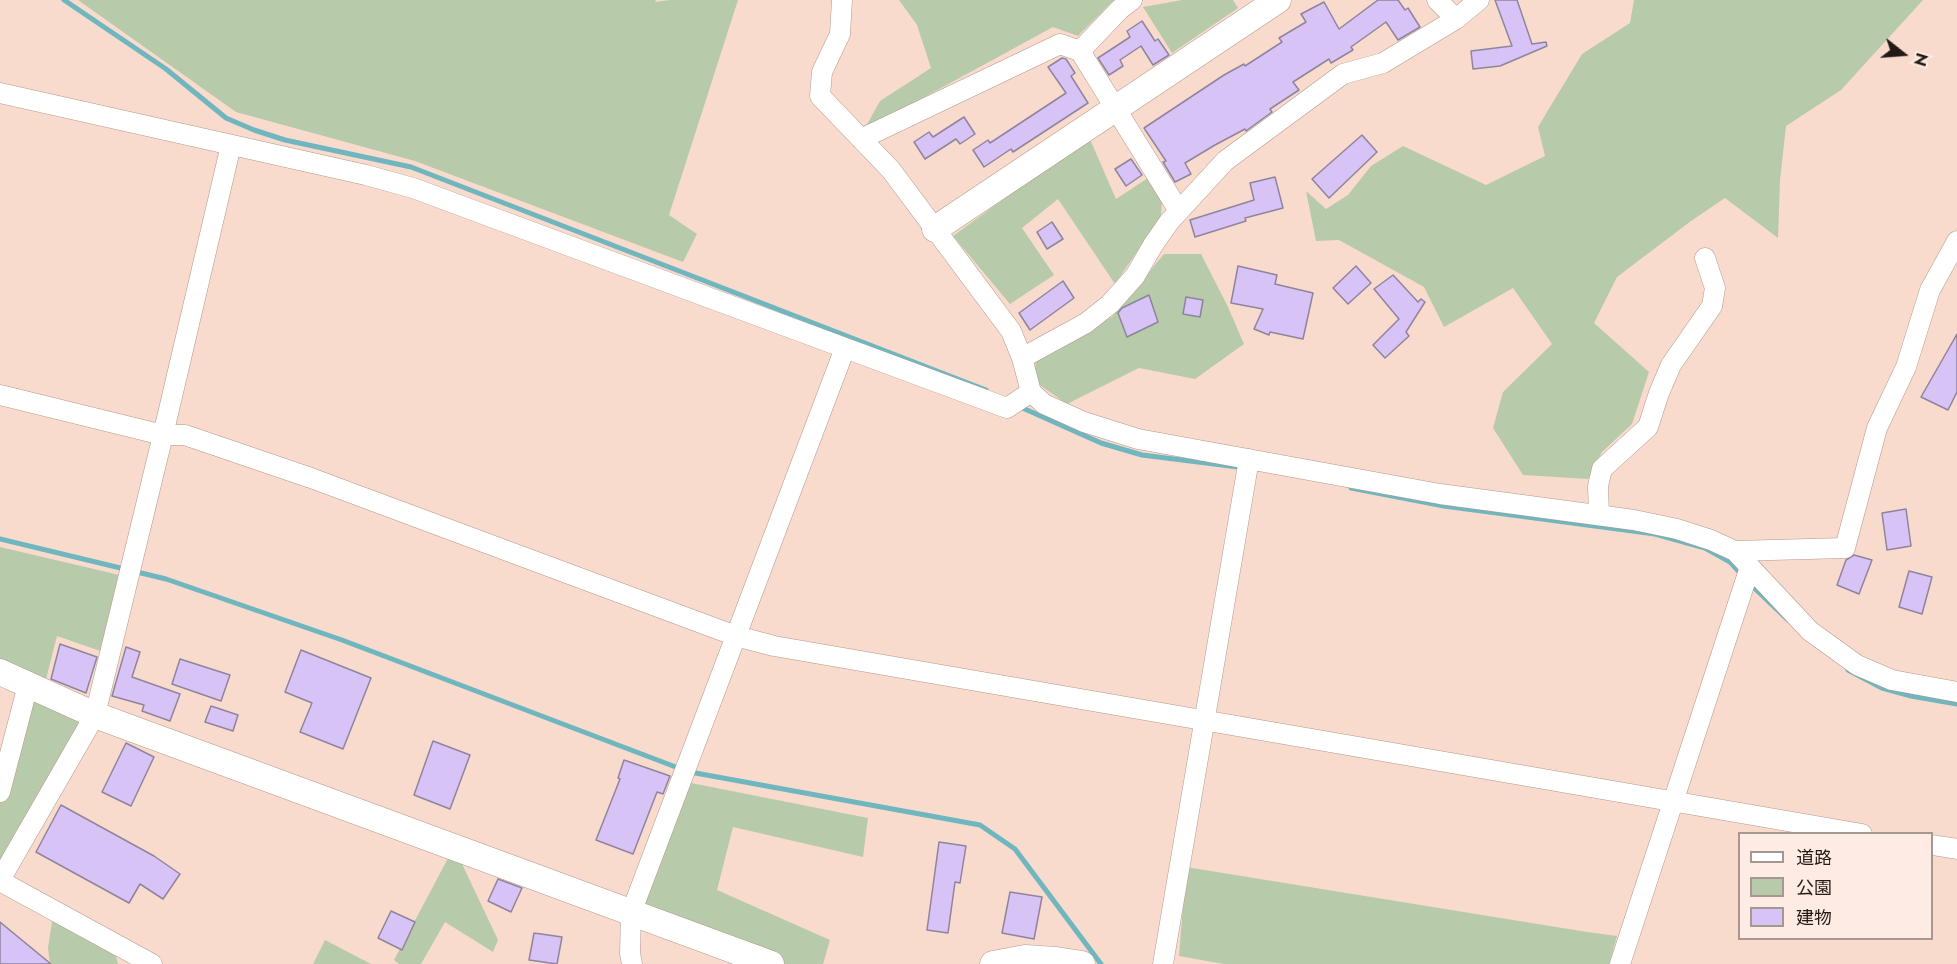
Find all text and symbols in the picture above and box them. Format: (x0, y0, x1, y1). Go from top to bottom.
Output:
north arrow (1873, 24, 1933, 84)
text: N (1908, 50, 1934, 69)
legend (1738, 832, 1933, 940)
text: 道路 (1796, 845, 1832, 871)
text: 公園 (1796, 875, 1832, 901)
text: 建物 (1796, 905, 1832, 931)

